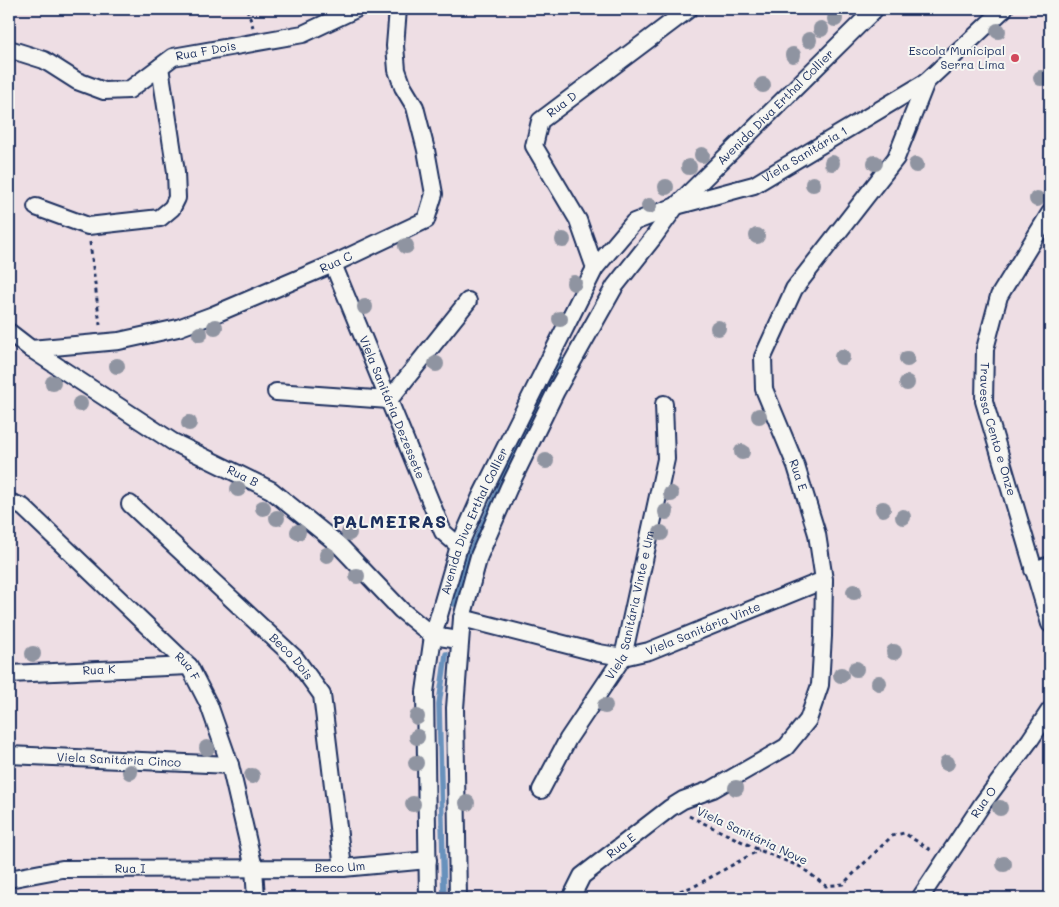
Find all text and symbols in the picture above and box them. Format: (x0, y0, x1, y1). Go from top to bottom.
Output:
street label: Rua F Dois (174, 37, 237, 63)
place label: Escola Municipal Serra Lima (909, 42, 1005, 72)
street label: Avenida Diva Erthal Collier (713, 45, 837, 168)
marker: Escola Municipal Serra Lima (1009, 52, 1021, 64)
street label: Rua D (543, 87, 580, 120)
street label: Viela Sanitária 1 (759, 122, 850, 186)
street label: Rua C (317, 247, 355, 276)
street label: Viela Sanitária Dezessete (356, 333, 429, 481)
street label: Travessa Cento e Onze (977, 362, 1021, 497)
street label: Avenida Diva Erthal Collier (436, 444, 511, 596)
street label: Rua E (786, 457, 812, 493)
street label: Rua B (225, 461, 261, 490)
district label: PALMEIRAS (333, 509, 447, 533)
street label: Viela Sanitária Vinte e Um (601, 529, 657, 682)
street label: Viela Sanitária Vinte (643, 598, 763, 658)
street label: Beco Dois (266, 629, 317, 683)
street label: Rua F (172, 648, 204, 683)
street label: Rua K (82, 660, 116, 678)
street label: Viela Sanitária Cinco (56, 748, 182, 770)
street label: Rua O (966, 783, 1000, 821)
street label: Viela Sanitária Nove (694, 802, 811, 868)
street label: Rua E (603, 829, 638, 861)
street label: Beco Um (315, 857, 366, 875)
street label: Rua I (115, 860, 146, 876)

